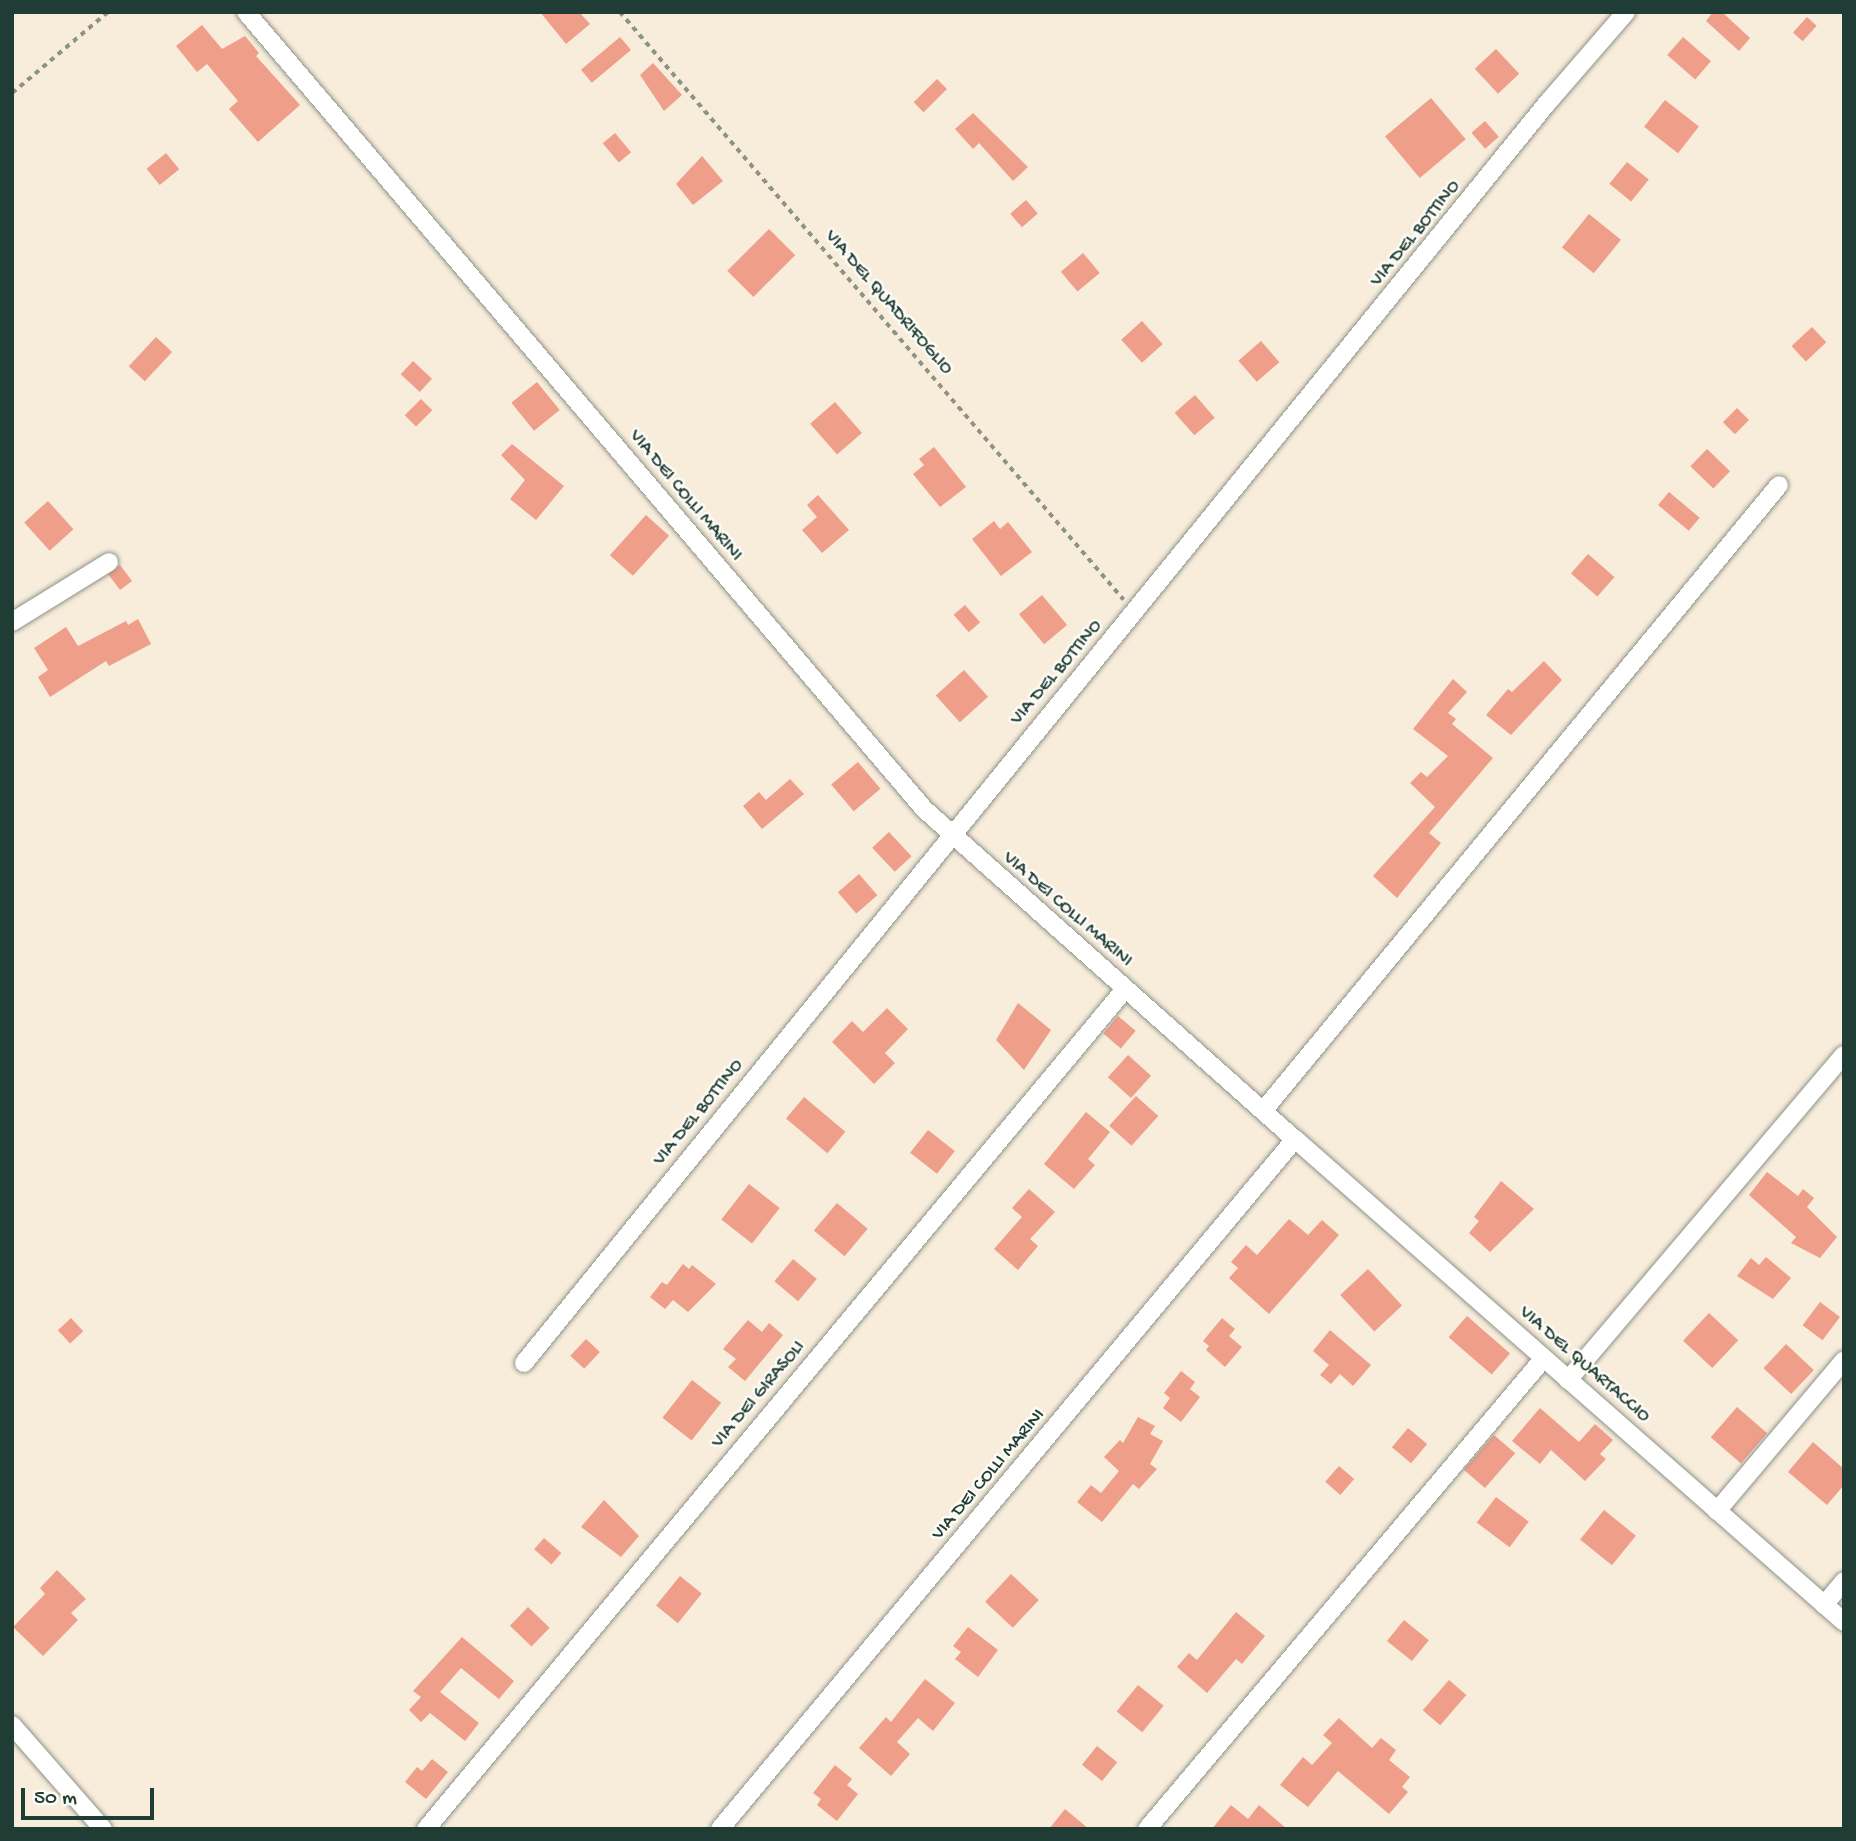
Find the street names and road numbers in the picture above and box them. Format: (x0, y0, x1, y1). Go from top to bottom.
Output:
street label: VIA DEL BOTTINO (1366, 176, 1466, 292)
street label: VIA DEL QUADRIFOGLIO (819, 226, 957, 380)
street label: VIA DEI COLLI MARINI (623, 426, 747, 566)
street label: VIA DEL BOTTINO (1006, 616, 1108, 730)
street label: VIA DEI COLLI MARINI (997, 847, 1137, 973)
street label: VIA DEL BOTTINO (649, 1055, 749, 1171)
street label: VIA DEL QUARTACCIO (1514, 1302, 1654, 1428)
street label: VIA DEI GIRASOLI (707, 1336, 811, 1454)
street label: VIA DEI COLLI MARINI (927, 1405, 1051, 1545)

